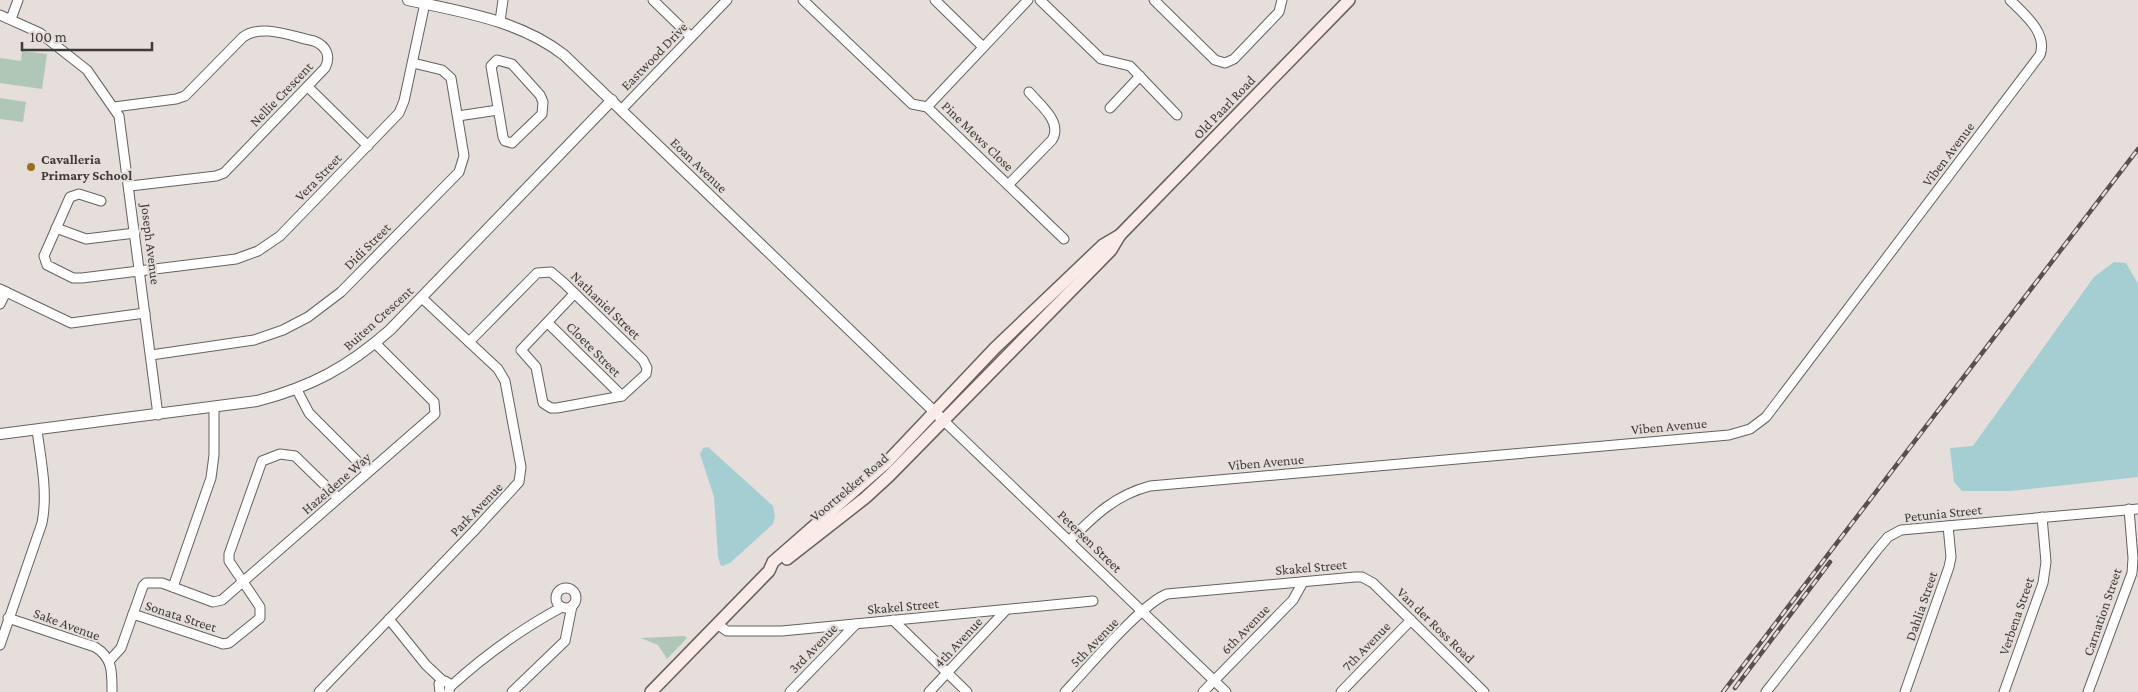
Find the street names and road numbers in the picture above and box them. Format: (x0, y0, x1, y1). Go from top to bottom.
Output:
street label: Eastwood Drive (617, 19, 691, 93)
street label: Nellie Crescent (246, 58, 316, 130)
street label: Old Paarl Road (1190, 71, 1259, 142)
street label: Pine Mews Close (939, 98, 1017, 174)
street label: Viben Avenue (1919, 119, 1977, 189)
street label: Eoan Avenue (667, 134, 731, 196)
street label: Vera Street (291, 150, 345, 204)
street label: Joseph Avenue (138, 201, 164, 285)
street label: Didi Street (340, 219, 394, 273)
street label: Nathaniel Street (568, 268, 644, 343)
street label: Buiten Crescent (340, 282, 416, 353)
street label: Cloete Street (563, 318, 625, 380)
street label: Viben Avenue (1630, 415, 1708, 437)
street label: Hazeldene Way (298, 448, 374, 517)
street label: Voortrekker Road (807, 449, 892, 524)
street label: Viben Avenue (1227, 451, 1305, 473)
street label: Park Avenue (446, 479, 506, 539)
street label: Petunia Street (1903, 501, 1983, 525)
street label: Petersen Street (1055, 506, 1126, 576)
street label: Skakel Street (1275, 556, 1348, 578)
street label: Carnation Street (2079, 566, 2125, 658)
street label: Dahlia Street (1902, 569, 1940, 643)
street label: Verbena Street (1995, 575, 2037, 657)
street label: Van der Ross Road (1394, 584, 1479, 666)
street label: Skakel Street (867, 595, 940, 617)
street label: Sonata Street (143, 597, 219, 635)
street label: 6th Avenue (1217, 601, 1273, 657)
street label: Sake Avenue (32, 605, 102, 643)
street label: 4th Avenue (931, 613, 985, 671)
street label: 5th Avenue (1067, 614, 1121, 670)
street label: 7th Avenue (1339, 618, 1393, 674)
street label: 3rd Avenue (786, 620, 840, 676)

